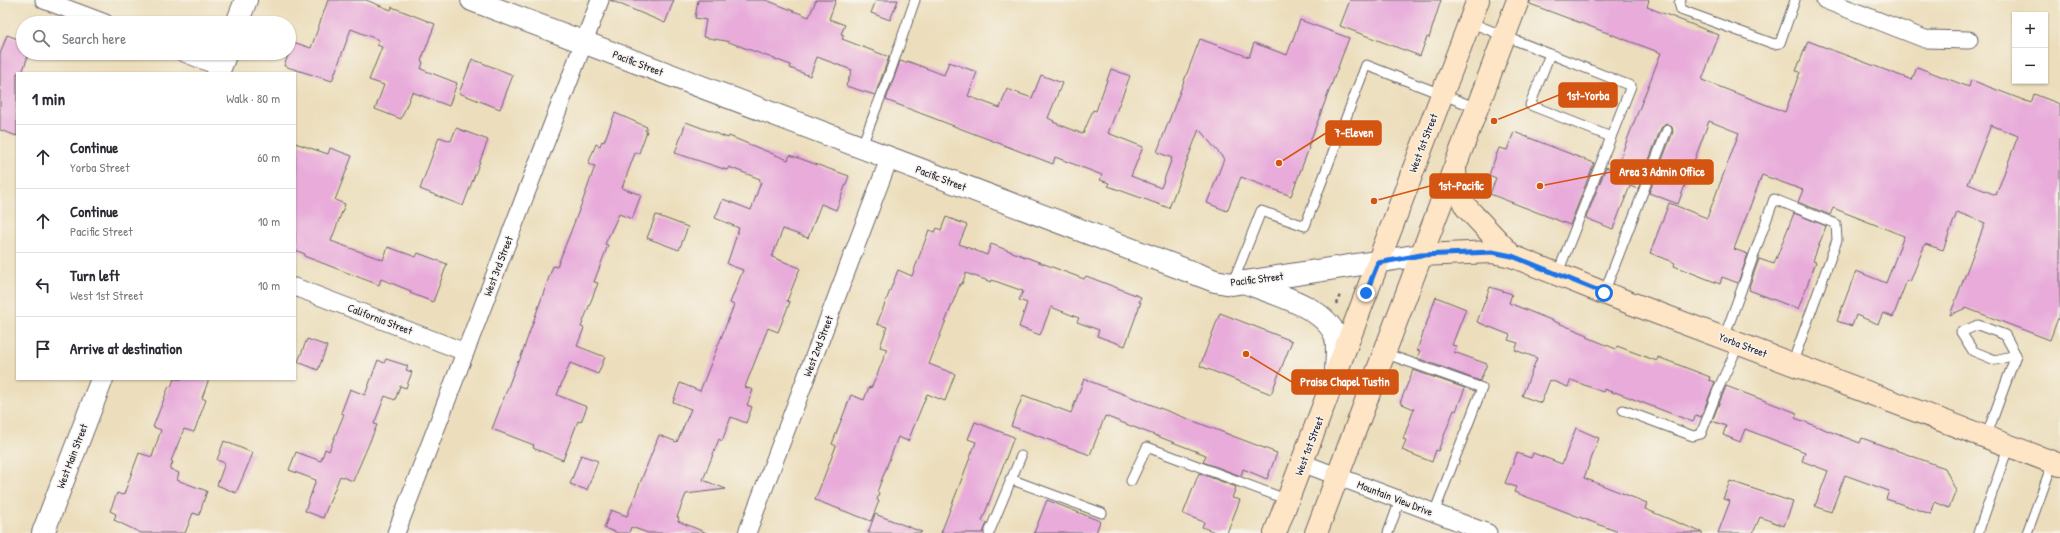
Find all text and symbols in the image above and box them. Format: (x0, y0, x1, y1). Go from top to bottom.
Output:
map controls (2012, 12, 2048, 84)
button: + (2012, 12, 2048, 48)
search box (16, 16, 296, 60)
icon: search (30, 27, 52, 49)
text: Search here (62, 28, 126, 49)
street label: Pacific Street (611, 47, 666, 79)
button: − (2012, 48, 2048, 84)
callout: 1st-Yorba (1559, 83, 1617, 107)
text: 1 min (32, 87, 65, 110)
text: 1st-Yorba (1567, 87, 1609, 104)
text: Walk · 80 m (226, 89, 280, 107)
street label: West 1st Street (1405, 111, 1441, 174)
callout: 7-Eleven (1326, 121, 1381, 145)
text: 7-Eleven (1333, 124, 1374, 141)
text: Continue (70, 137, 118, 158)
icon: ahead (32, 146, 54, 168)
text: 60 m (257, 148, 280, 166)
text: Yorba Street (70, 158, 130, 176)
callout: Area 3 Admin Office (1611, 160, 1713, 184)
street label: Pacific Street (914, 162, 969, 194)
text: Area 3 Admin Office (1619, 163, 1705, 180)
callout: 1st-Pacific (1430, 174, 1491, 198)
text: 1st-Pacific (1438, 177, 1484, 194)
text: Continue (70, 201, 118, 222)
icon: ahead (32, 210, 54, 232)
text: 10 m (258, 212, 280, 230)
text: Pacific Street (70, 222, 133, 240)
street label: West 3rd Street (480, 234, 516, 298)
text: Turn left (70, 265, 120, 286)
street label: Pacific Street (1230, 269, 1284, 289)
icon: left (32, 274, 54, 296)
text: 10 m (258, 276, 280, 294)
route end (1357, 284, 1375, 302)
route start (1595, 284, 1613, 302)
text: West 1st Street (70, 286, 143, 304)
street label: California Street (346, 300, 415, 338)
street label: West 2nd Street (800, 313, 836, 379)
street label: Yorba Street (1717, 329, 1769, 361)
icon: arrive (32, 338, 54, 360)
text: Arrive at destination (70, 338, 182, 359)
callout: Praise Chapel Tustin (1292, 370, 1398, 394)
text: Praise Chapel Tustin (1300, 373, 1390, 391)
street label: West 1st Street (1291, 414, 1327, 477)
street label: West Main Street (53, 421, 91, 490)
street label: Mountain View Drive (1355, 477, 1435, 519)

